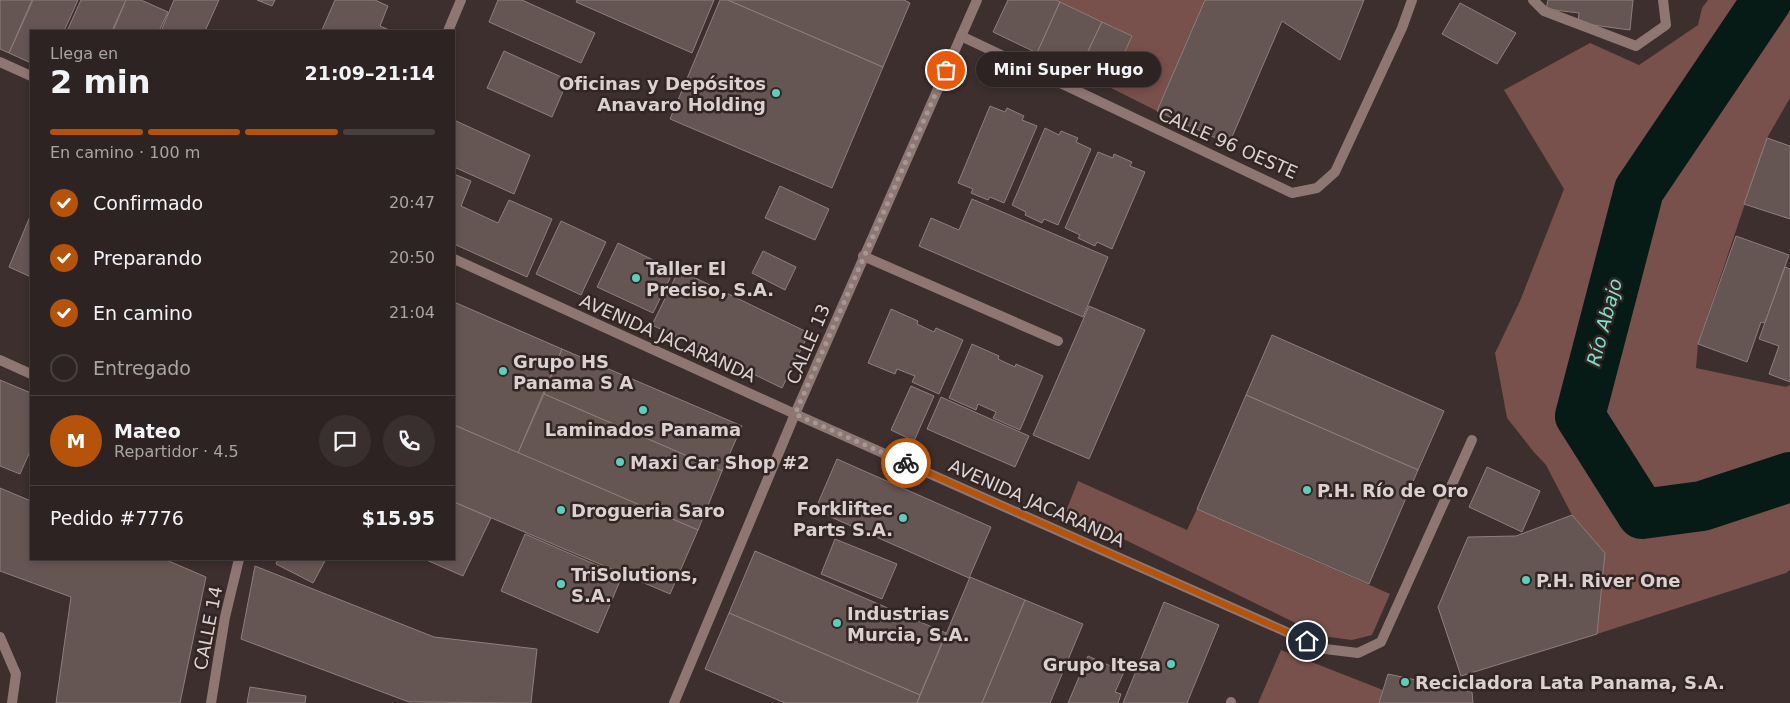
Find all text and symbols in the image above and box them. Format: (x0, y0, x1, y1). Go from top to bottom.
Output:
text: Llega en (50, 44, 118, 63)
pin (925, 49, 967, 91)
callout: Mini Super Hugo (976, 52, 1161, 88)
icon: bag (932, 56, 960, 84)
text: Mini Super Hugo (994, 60, 1143, 79)
text: 21:09–21:14 (305, 62, 435, 84)
text: 2 min (50, 63, 151, 101)
place label: Oficinas y Depósitos Anavaro Holding (559, 73, 766, 115)
marker: Oficinas y Depósitos Anavaro Holding (770, 87, 782, 99)
street label: CALLE 96 OESTE (1155, 103, 1301, 183)
text: En camino · 100 m (50, 143, 200, 162)
icon: check (50, 189, 78, 217)
text: Confirmado (93, 192, 203, 214)
text: 20:47 (389, 193, 435, 212)
icon: check (50, 244, 78, 272)
text: Preparando (93, 247, 202, 269)
text: 20:50 (389, 248, 435, 267)
place label: Taller El Preciso, S.A. (646, 258, 774, 300)
marker: Taller El Preciso, S.A. (630, 272, 642, 284)
water label: Río Abajo (1582, 276, 1626, 368)
street label: AVENIDA JACARANDA (577, 290, 760, 387)
icon: check (50, 299, 78, 327)
street label: CALLE 13 (782, 301, 834, 387)
text: En camino (93, 302, 193, 324)
text: 21:04 (389, 303, 435, 322)
place label: Grupo HS Panama S A (513, 351, 633, 393)
text: Entregado (93, 357, 191, 379)
marker: Grupo HS Panama S A (497, 365, 509, 377)
marker: Laminados Panama (637, 404, 649, 416)
button: chat (319, 415, 371, 467)
button: phone (383, 415, 435, 467)
place label: Laminados Panama (545, 419, 741, 440)
text: Mateo (114, 420, 181, 442)
text: M (67, 430, 85, 452)
courier (881, 438, 931, 488)
text: Repartidor · 4.5 (114, 442, 239, 461)
icon: bike (892, 449, 920, 477)
place label: Maxi Car Shop #2 (630, 452, 810, 473)
street label: AVENIDA JACARANDA (946, 455, 1129, 552)
marker: Maxi Car Shop #2 (614, 456, 626, 468)
place label: P.H. Río de Oro (1317, 480, 1468, 501)
marker: P.H. Río de Oro (1301, 484, 1313, 496)
place label: Forkliftec Parts S.A. (793, 498, 893, 540)
place label: Drogueria Saro (571, 500, 725, 521)
marker: Drogueria Saro (555, 504, 567, 516)
text: Pedido #7776 (50, 507, 184, 529)
text: $15.95 (362, 507, 435, 529)
marker: Forkliftec Parts S.A. (897, 512, 909, 524)
place label: TriSolutions, S.A. (571, 564, 698, 606)
place label: P.H. River One (1536, 570, 1680, 591)
marker: P.H. River One (1520, 574, 1532, 586)
marker: TriSolutions, S.A. (555, 578, 567, 590)
street label: CALLE 14 (190, 584, 226, 672)
place label: Industrias Murcia, S.A. (847, 603, 970, 645)
marker: Industrias Murcia, S.A. (831, 617, 843, 629)
pin (1286, 620, 1328, 662)
icon: home (1293, 627, 1321, 655)
place label: Grupo Itesa (1043, 654, 1161, 675)
marker: Grupo Itesa (1165, 658, 1177, 670)
place label: Recicladora Lata Panama, S.A. (1415, 672, 1725, 693)
marker: Recicladora Lata Panama, S.A. (1399, 676, 1411, 688)

